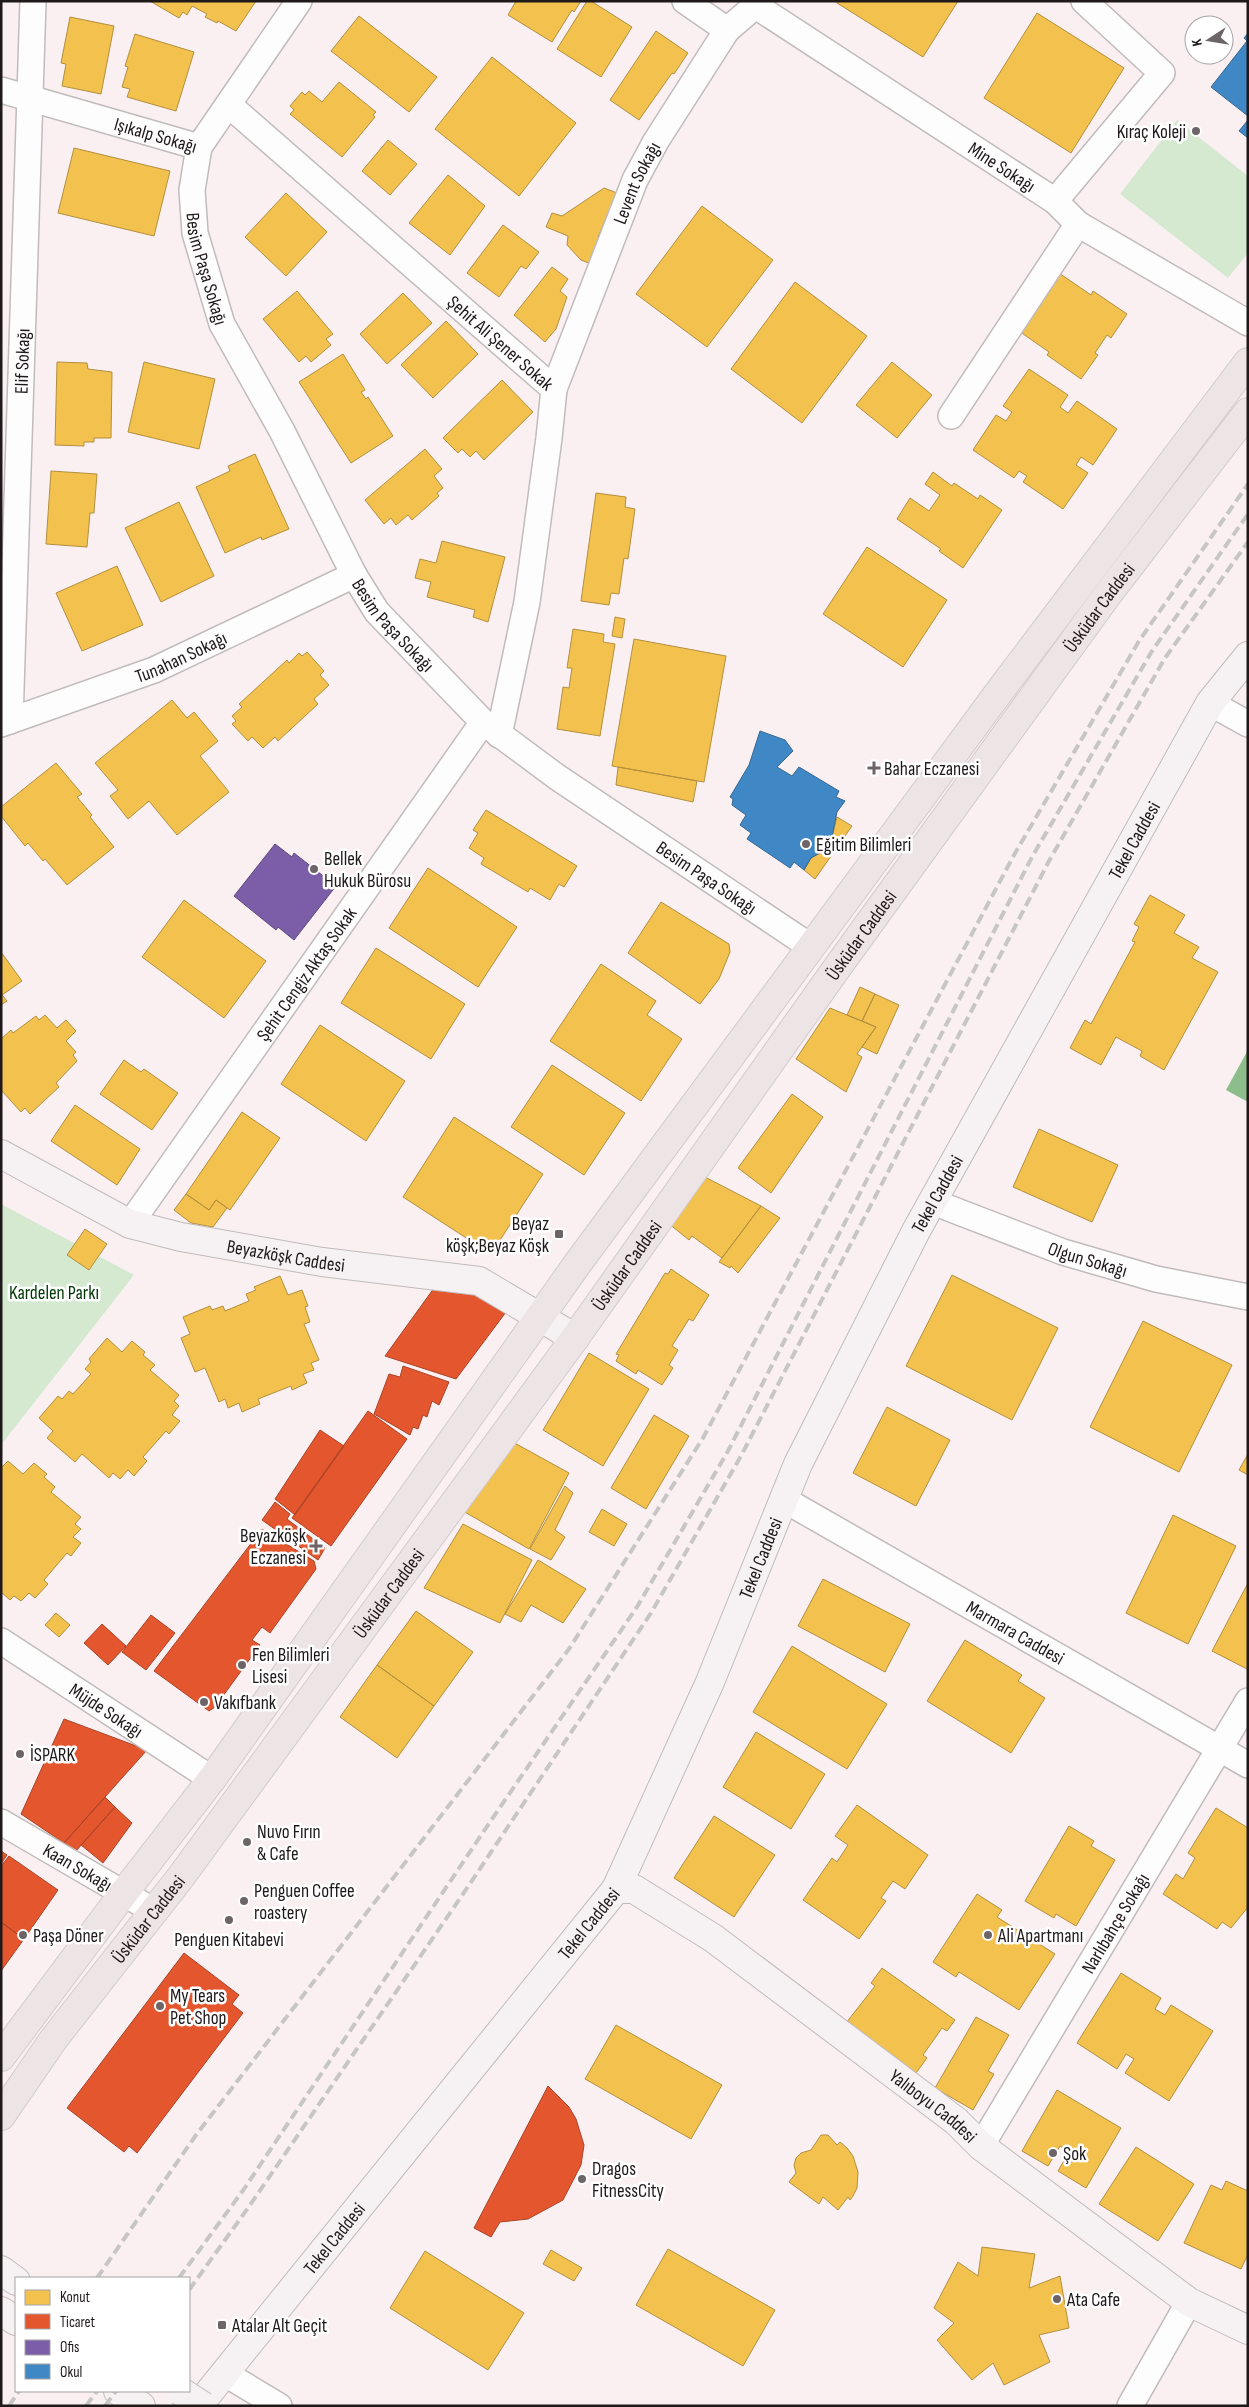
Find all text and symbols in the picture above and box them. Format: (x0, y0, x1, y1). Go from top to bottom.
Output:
north arrow (1184, 15, 1234, 65)
text: K (1188, 37, 1206, 48)
street label: Işıkalp Sokağı (111, 113, 199, 159)
place label: Kıraç Koleji (1117, 121, 1186, 144)
marker: Kıraç Koleji (1190, 125, 1202, 137)
street label: Levent Sokağı (609, 138, 666, 228)
street label: Mine Sokağı (964, 138, 1039, 198)
street label: Besim Paşa Sokağı (181, 212, 232, 328)
street label: Şehit Ali Şener Sokak (442, 291, 558, 397)
street label: Elif Sokağı (10, 328, 36, 394)
street label: Üsküdar Caddesi (1059, 559, 1141, 657)
street label: Besim Paşa Sokağı (346, 575, 438, 677)
street label: Tunahan Sokağı (132, 627, 231, 689)
place label: Bahar Eczanesi (884, 758, 979, 781)
marker: Bahar Eczanesi (868, 762, 880, 774)
street label: Tekel Caddesi (1104, 798, 1166, 884)
place label: Eğitim Bilimleri (816, 834, 911, 857)
street label: Besim Paşa Sokağı (651, 837, 760, 920)
marker: Eğitim Bilimleri (800, 838, 812, 850)
place label: Bellek Hukuk Bürosu (324, 848, 411, 893)
marker: Bellek Hukuk Bürosu (308, 863, 320, 875)
street label: Üsküdar Caddesi (822, 887, 902, 985)
street label: Şehit Cengiz Aktaş Sokak (252, 902, 363, 1046)
street label: Tekel Caddesi (907, 1152, 969, 1237)
place label: Beyaz köşk;Beyaz Köşk (446, 1213, 550, 1258)
street label: Üsküdar Caddesi (588, 1217, 667, 1316)
marker: Beyaz köşk;Beyaz Köşk (553, 1228, 565, 1240)
street label: Beyazköşk Caddesi (225, 1235, 346, 1278)
street label: Olgun Sokağı (1044, 1237, 1130, 1283)
park label: Kardelen Parkı (9, 1282, 99, 1305)
street label: Tekel Caddesi (735, 1515, 788, 1602)
place label: Beyazköşk Eczanesi (240, 1525, 307, 1570)
marker: Beyazköşk Eczanesi (310, 1540, 322, 1552)
street label: Üsküdar Caddesi (349, 1545, 430, 1643)
street label: Marmara Caddesi (962, 1596, 1068, 1670)
place label: Fen Bilimleri Lisesi (252, 1644, 330, 1689)
marker: Fen Bilimleri Lisesi (236, 1659, 248, 1671)
street label: Müjde Sokağı (65, 1679, 147, 1744)
place label: Vakıfbank (214, 1692, 277, 1715)
marker: Vakıfbank (198, 1696, 210, 1708)
place label: İSPARK (30, 1744, 75, 1767)
marker: İSPARK (14, 1748, 26, 1760)
place label: Nuvo Fırın & Cafe (257, 1821, 321, 1866)
marker: Nuvo Fırın & Cafe (241, 1836, 253, 1848)
street label: Kaan Sokağı (39, 1839, 116, 1897)
street label: Narlıbahçe Sokağı (1077, 1870, 1155, 1978)
street label: Üsküdar Caddesi (108, 1871, 191, 1968)
place label: Penguen Coffee roastery (254, 1880, 355, 1925)
street label: Tekel Caddesi (554, 1884, 625, 1964)
marker: Penguen Coffee roastery (238, 1895, 250, 1907)
marker: Penguen Kitabevi (223, 1914, 235, 1926)
place label: Paşa Döner (33, 1925, 104, 1948)
place label: Ali Apartmanı (997, 1925, 1083, 1948)
marker: Paşa Döner (17, 1929, 29, 1941)
place label: Penguen Kitabevi (174, 1929, 284, 1952)
marker: Ali Apartmanı (982, 1929, 994, 1941)
place label: My Tears Pet Shop (170, 1985, 226, 2030)
marker: My Tears Pet Shop (154, 2000, 166, 2012)
street label: Yalıboyu Caddesi (884, 2065, 981, 2148)
place label: Şok (1063, 2143, 1087, 2166)
marker: Şok (1047, 2147, 1059, 2159)
place label: Dragos FitnessCity (592, 2158, 665, 2203)
marker: Dragos FitnessCity (576, 2173, 588, 2185)
street label: Tekel Caddesi (299, 2199, 371, 2279)
legend (15, 2277, 190, 2392)
text: Konut (60, 2288, 90, 2307)
place label: Ata Cafe (1066, 2289, 1120, 2312)
marker: Ata Cafe (1051, 2293, 1063, 2305)
text: Ticaret (60, 2313, 96, 2332)
place label: Atalar Alt Geçit (231, 2315, 328, 2338)
marker: Atalar Alt Geçit (216, 2319, 228, 2331)
text: Ofis (60, 2338, 79, 2357)
text: Okul (60, 2363, 82, 2382)

